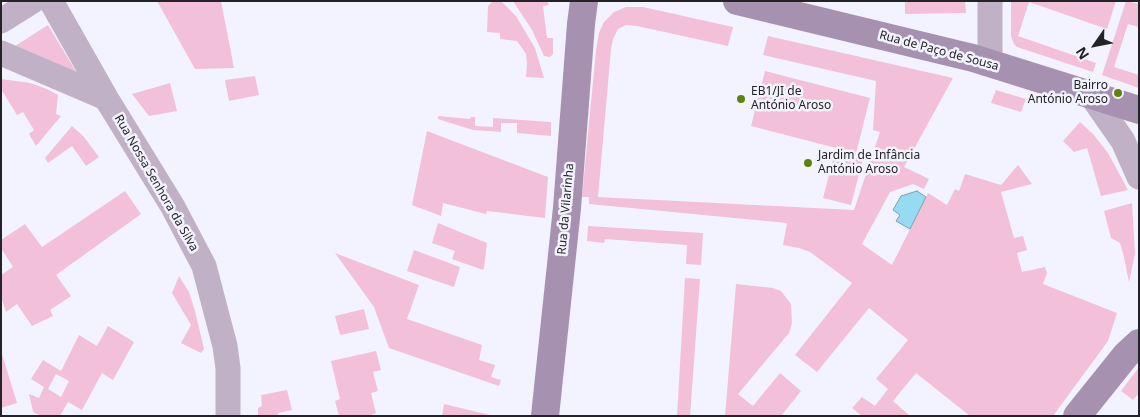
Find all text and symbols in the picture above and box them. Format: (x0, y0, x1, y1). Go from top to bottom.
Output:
north arrow (1070, 20, 1120, 70)
street label: Rua de Paço de Sousa (878, 28, 1000, 74)
text: N (1071, 43, 1093, 63)
place label: Bairro António Aroso (1028, 79, 1108, 107)
place label: EB1/JI de António Aroso (751, 85, 831, 113)
marker: Bairro António Aroso (1112, 87, 1124, 99)
marker: EB1/JI de António Aroso (735, 93, 747, 105)
street label: Rua Nossa Senhora da Silva (111, 112, 201, 254)
place label: Jardim de Infância António Aroso (818, 149, 920, 177)
marker: Jardim de Infância António Aroso (802, 157, 814, 169)
street label: Rua da Vilarinha (555, 163, 577, 255)

